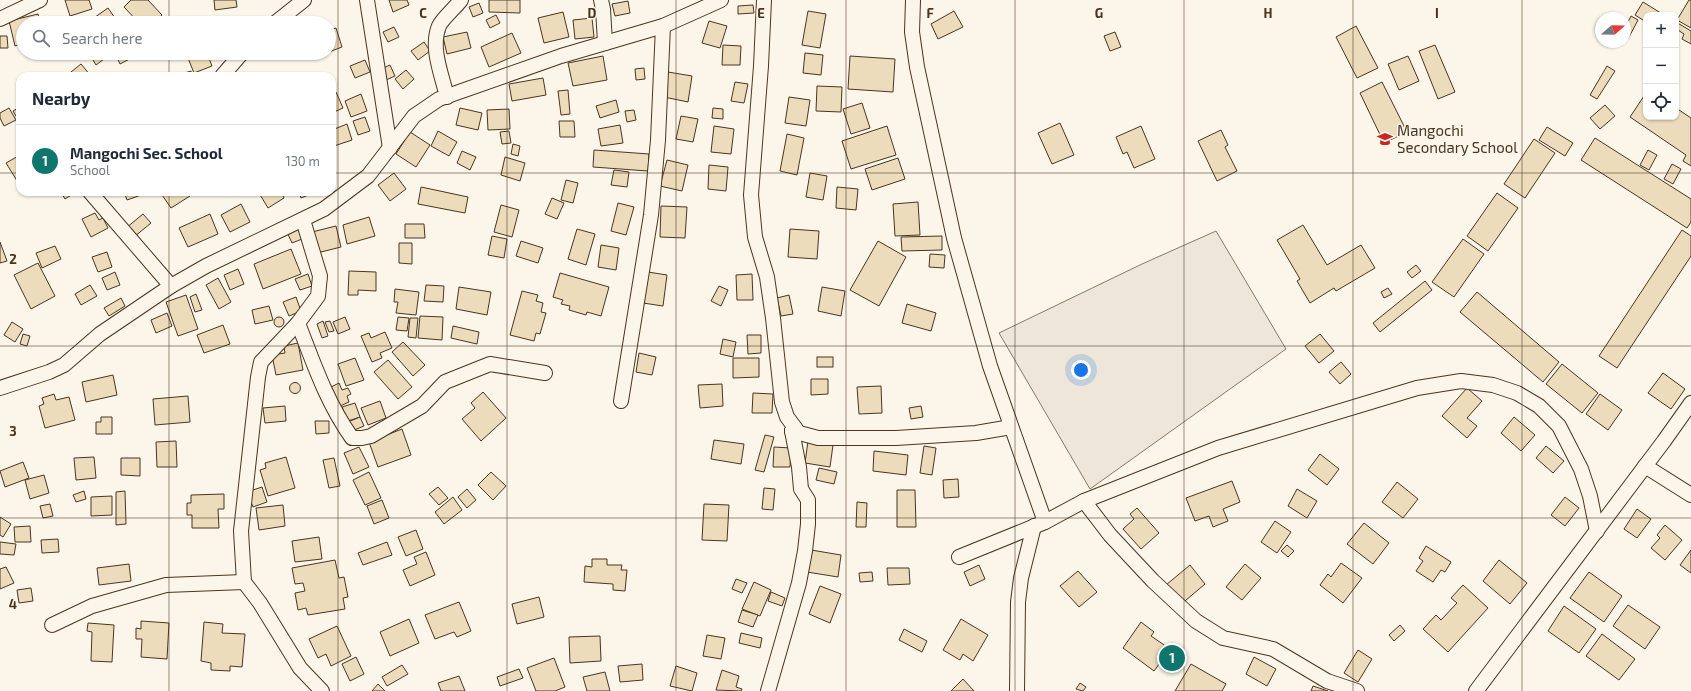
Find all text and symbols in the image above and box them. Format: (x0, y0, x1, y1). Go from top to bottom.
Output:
text: C (419, 5, 427, 21)
text: D (588, 5, 597, 21)
text: E (757, 5, 765, 21)
text: F (926, 5, 934, 21)
text: G (1095, 5, 1103, 21)
text: H (1264, 5, 1273, 21)
text: I (1435, 5, 1439, 21)
north arrow (1595, 12, 1631, 48)
map controls (1643, 12, 1679, 120)
button: + (1643, 12, 1679, 48)
search box (16, 16, 336, 60)
icon: search (30, 27, 52, 49)
text: Search here (62, 29, 143, 47)
button: − (1643, 48, 1679, 84)
button: locate (1643, 84, 1679, 120)
text: Nearby (32, 88, 90, 108)
place label: Mangochi Secondary School (1397, 121, 1518, 156)
school or university icon: Mangochi Secondary School (1376, 130, 1394, 148)
text: Mangochi Sec. School (70, 144, 223, 162)
text: 1 (42, 153, 48, 169)
text: 130 m (285, 153, 320, 169)
text: School (70, 162, 110, 178)
text: 2 (9, 251, 17, 267)
your location (1071, 360, 1091, 380)
text: 3 (9, 423, 17, 439)
text: 4 (9, 596, 17, 612)
pin: 1 (1159, 643, 1185, 673)

